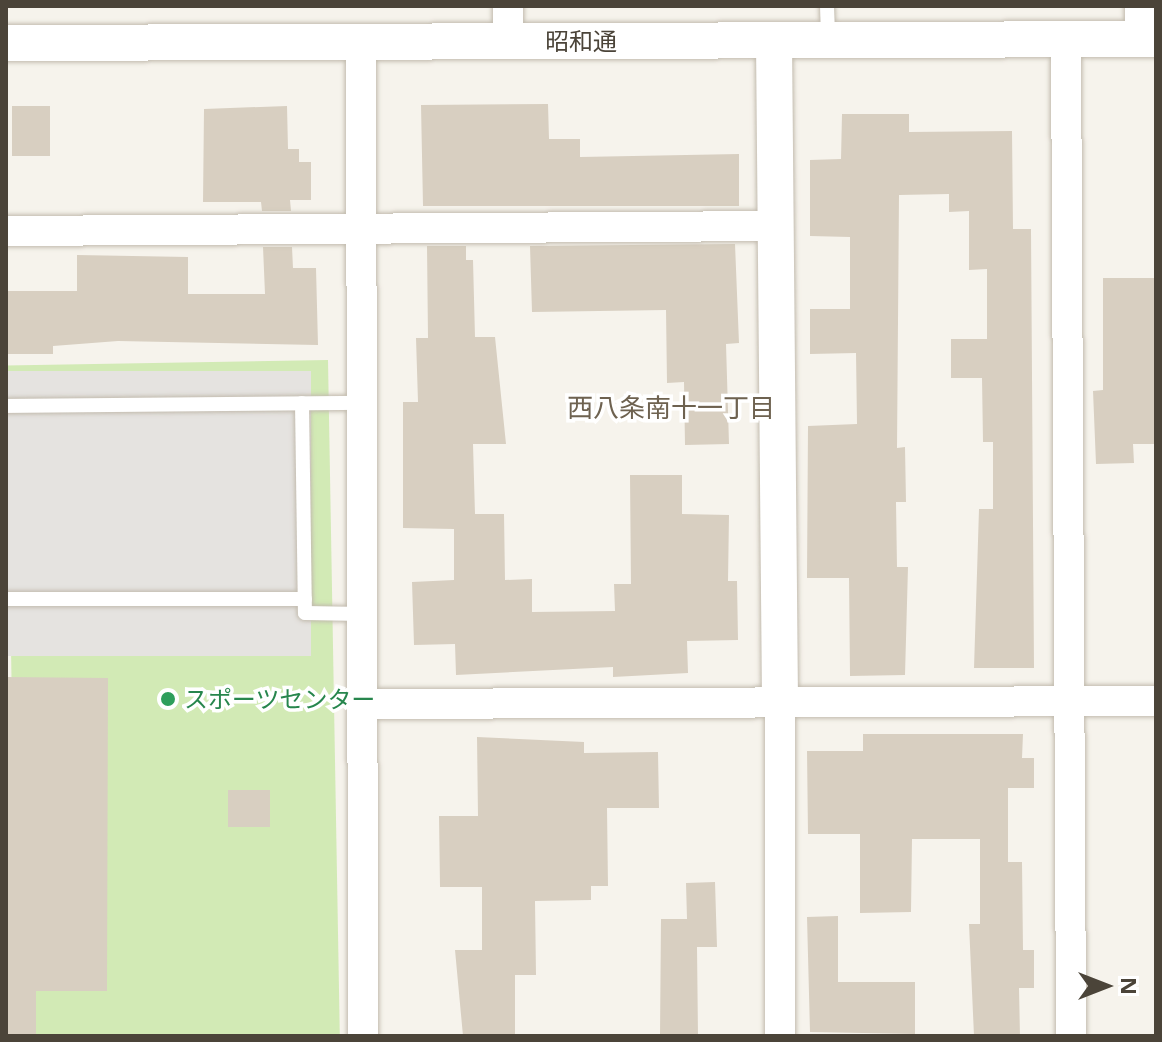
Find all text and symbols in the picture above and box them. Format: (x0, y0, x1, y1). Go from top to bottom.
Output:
street label: 昭和通 (545, 27, 617, 55)
district label: 西八条南十一丁目 (567, 392, 775, 424)
place label: スポーツセンター (184, 685, 376, 713)
marker: スポーツセンター (159, 690, 177, 708)
north arrow (1066, 946, 1146, 1026)
text: N (1115, 977, 1145, 995)

